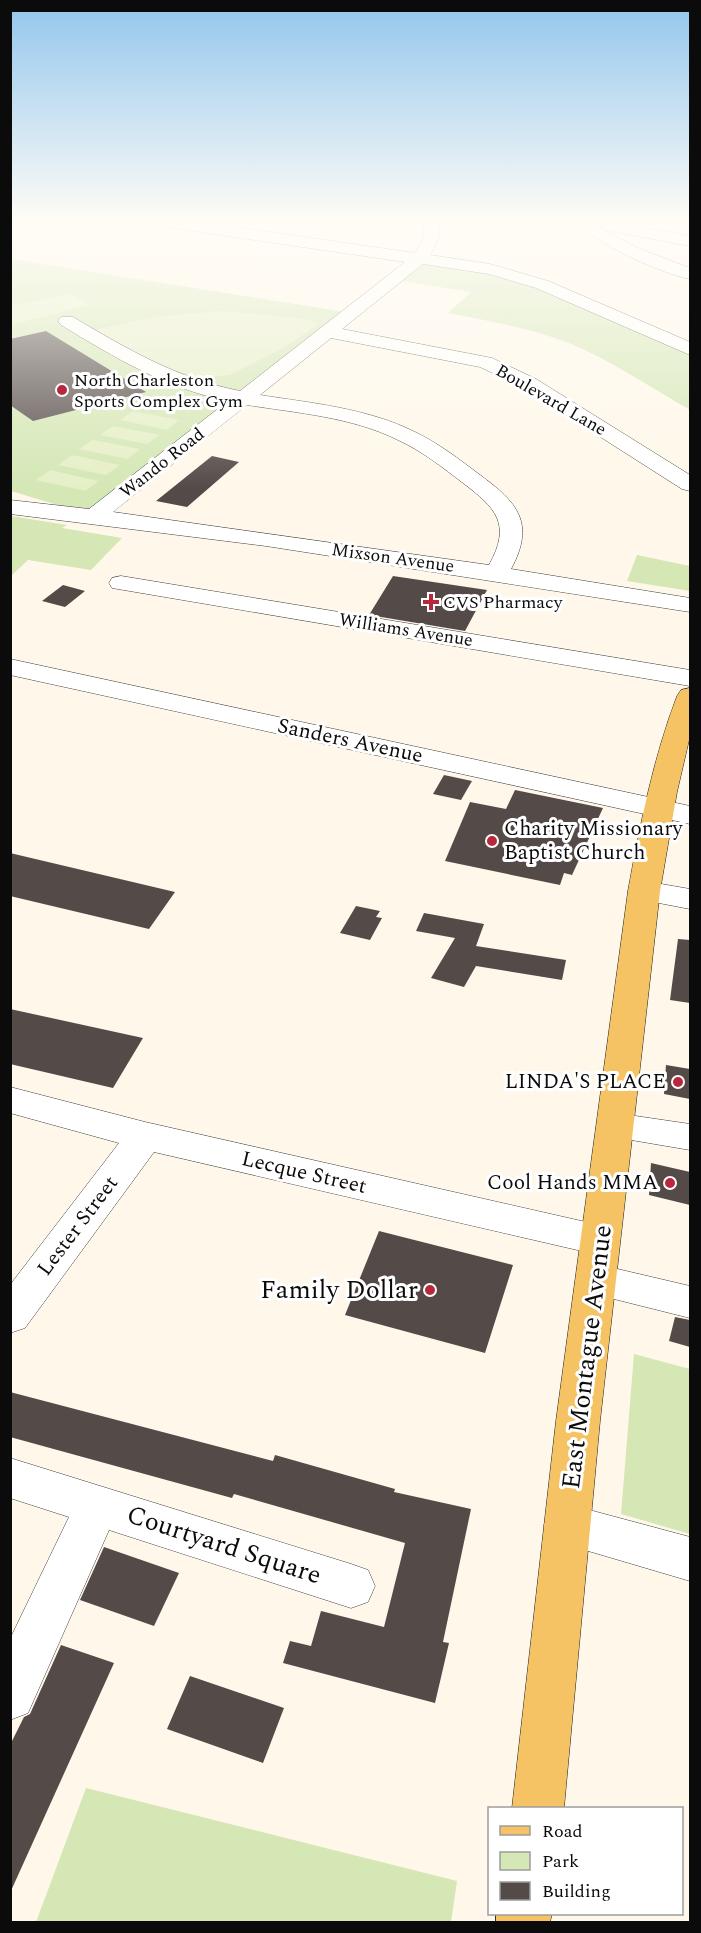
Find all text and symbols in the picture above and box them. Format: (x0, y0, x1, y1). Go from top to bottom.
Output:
street label: Boulevard Lane (490, 357, 612, 443)
place label: North Charleston Sports Complex Gym (74, 367, 243, 415)
marker: North Charleston Sports Complex Gym (55, 383, 69, 397)
street label: Wando Road (114, 421, 210, 505)
street label: Mixson Avenue (330, 536, 456, 580)
place label: CVS Pharmacy (443, 589, 564, 616)
marker: CVS Pharmacy (424, 595, 438, 609)
street label: Williams Avenue (337, 606, 475, 654)
street label: Sanders Avenue (274, 710, 426, 772)
place label: Charity Missionary Baptist Church (504, 813, 684, 869)
marker: Charity Missionary Baptist Church (485, 834, 499, 848)
place label: LINDA'S PLACE (505, 1066, 666, 1098)
marker: LINDA'S PLACE (671, 1075, 685, 1089)
street label: Lecque Street (238, 1143, 370, 1203)
place label: Cool Hands MMA (487, 1167, 658, 1199)
street label: Lester Street (30, 1169, 126, 1283)
marker: Cool Hands MMA (663, 1176, 677, 1190)
street label: East Montague Avenue (551, 1223, 623, 1491)
place label: Family Dollar (260, 1270, 418, 1310)
marker: Family Dollar (423, 1283, 437, 1297)
street label: Courtyard Square (121, 1495, 327, 1595)
legend (488, 1807, 683, 1915)
text: Road (542, 1818, 583, 1845)
text: Park (542, 1848, 579, 1875)
text: Building (542, 1878, 611, 1905)

